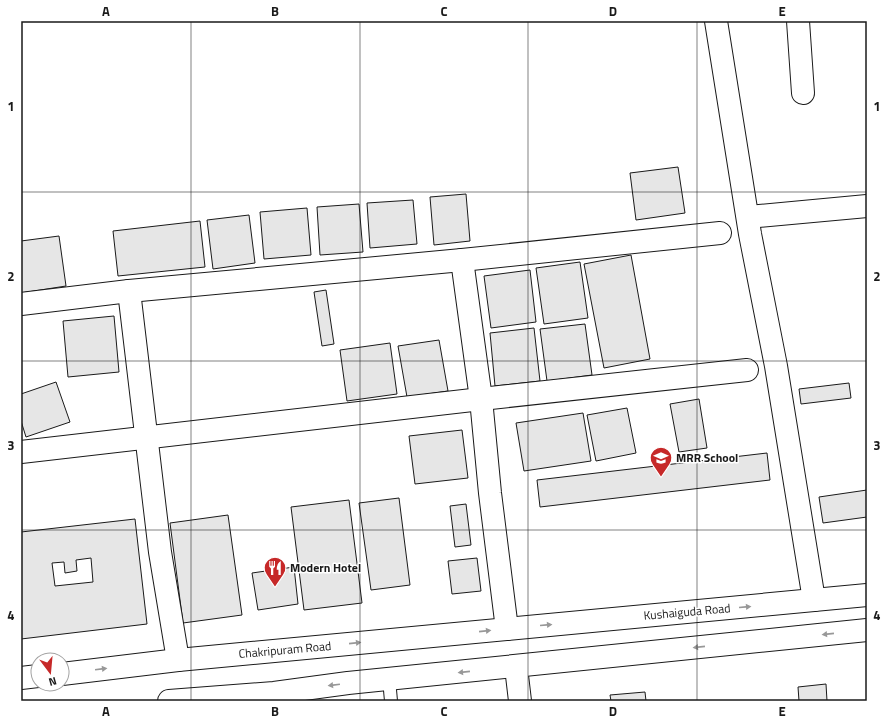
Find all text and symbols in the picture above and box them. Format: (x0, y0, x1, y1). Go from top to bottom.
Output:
text: A (102, 1, 110, 21)
text: B (271, 1, 279, 21)
text: C (440, 1, 448, 21)
text: D (609, 1, 617, 21)
text: E (778, 1, 786, 21)
text: 1 (7, 96, 15, 116)
text: 1 (873, 96, 881, 116)
text: 2 (7, 266, 15, 286)
text: 2 (873, 266, 881, 286)
text: 3 (7, 435, 15, 455)
text: 3 (873, 435, 881, 455)
school or university icon: MRR School (648, 445, 674, 478)
place label: MRR School (676, 448, 738, 467)
restaurant icon: Modern Hotel (262, 555, 288, 588)
place label: Modern Hotel (290, 558, 361, 577)
street label: Kushaiguda Road (643, 598, 731, 625)
one-way arrow (739, 603, 751, 610)
text: 4 (7, 605, 15, 625)
text: 4 (873, 605, 881, 625)
one-way arrow (540, 622, 552, 629)
one-way arrow (479, 628, 491, 634)
one-way arrow (822, 631, 834, 637)
street label: Chakripuram Road (238, 636, 332, 663)
one-way arrow (349, 640, 361, 647)
one-way arrow (693, 644, 705, 650)
north arrow (30, 652, 70, 692)
one-way arrow (95, 666, 107, 672)
one-way arrow (458, 669, 470, 675)
text: N (47, 673, 59, 690)
one-way arrow (328, 682, 340, 688)
text: A (102, 701, 110, 721)
text: B (271, 701, 279, 721)
text: C (440, 701, 448, 721)
text: D (609, 701, 617, 721)
text: E (778, 701, 786, 721)

